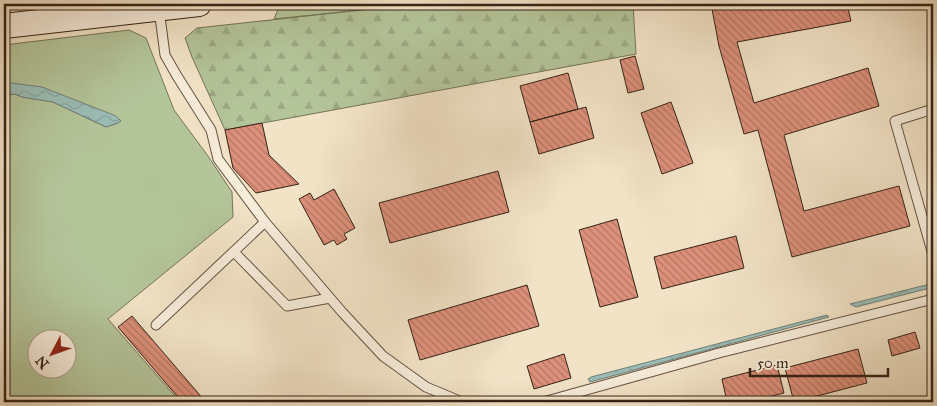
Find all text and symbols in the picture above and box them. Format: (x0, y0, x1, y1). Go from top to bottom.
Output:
north arrow (28, 328, 78, 378)
scale bar (750, 346, 887, 378)
text: N (32, 352, 53, 372)
text: 50 m (757, 354, 789, 372)

